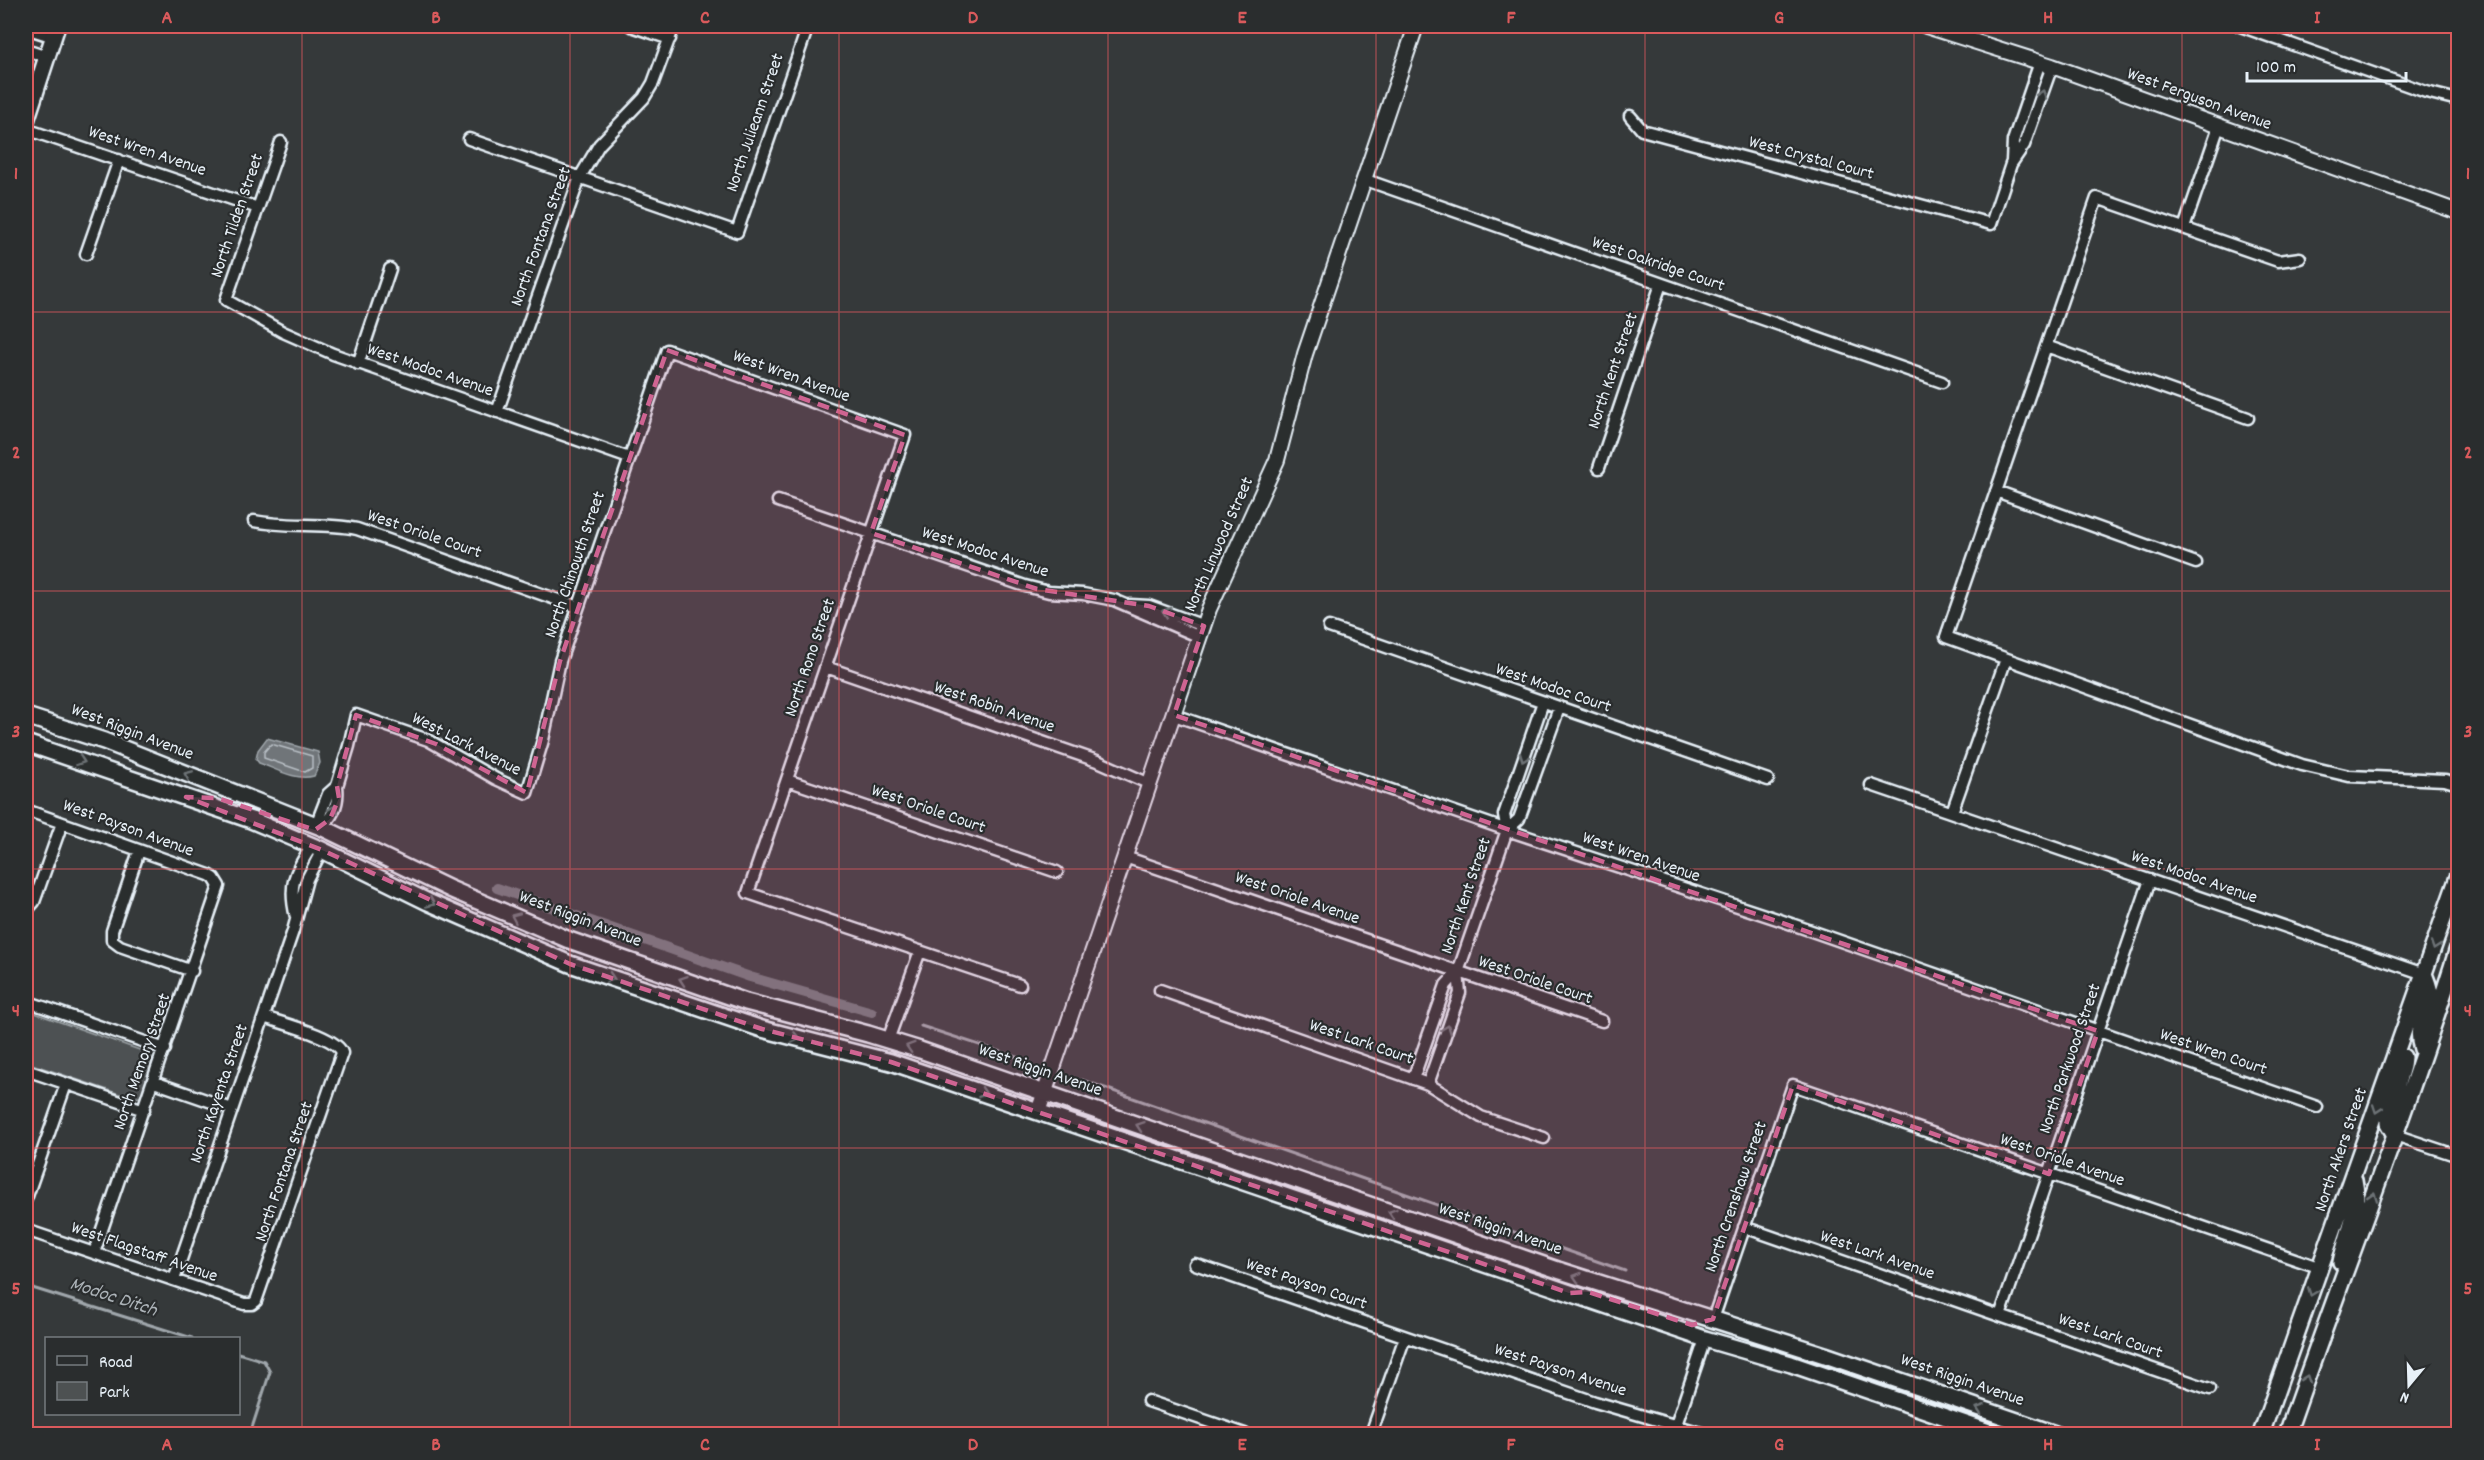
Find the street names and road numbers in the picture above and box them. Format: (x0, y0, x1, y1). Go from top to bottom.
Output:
street label: North Julieann Street (721, 50, 792, 196)
street label: West Ferguson Avenue (2123, 62, 2275, 138)
street label: West Wren Avenue (85, 120, 209, 184)
street label: West Crystal Court (1746, 130, 1877, 188)
street label: North Tilden Street (205, 150, 271, 281)
street label: North Fontana Street (505, 163, 579, 310)
street label: West Oakridge Court (1588, 231, 1728, 300)
street label: North Kent Street (1582, 309, 1646, 433)
street label: West Modoc Avenue (363, 338, 497, 404)
street label: West Wren Avenue (729, 344, 853, 410)
street label: North Linwood Street (1179, 473, 1261, 617)
street label: North Chinowth Street (539, 488, 613, 642)
street label: West Oriole Court (364, 504, 485, 566)
street label: West Modoc Avenue (918, 521, 1052, 585)
street label: North Rono Street (779, 595, 843, 720)
street label: West Modoc Court (1492, 657, 1615, 721)
street label: West Robin Avenue (930, 676, 1058, 740)
street label: West Riggin Avenue (67, 698, 197, 768)
street label: West Lark Avenue (407, 707, 525, 783)
street label: West Oriole Court (868, 779, 989, 841)
street label: West Payson Avenue (59, 794, 197, 864)
street label: West Wren Avenue (1579, 826, 1703, 890)
street label: North Kent Street (1435, 834, 1499, 958)
street label: West Modoc Avenue (2127, 845, 2261, 911)
street label: West Oriole Avenue (1231, 866, 1363, 932)
street label: West Riggin Avenue (515, 885, 645, 955)
street label: West Oriole Court (1475, 950, 1596, 1012)
street label: North Parkwood Street (2034, 980, 2109, 1137)
street label: North Memory Street (108, 990, 178, 1134)
street label: West Lark Court (1306, 1014, 1417, 1073)
street label: North Kayenta Street (184, 1021, 256, 1167)
street label: West Wren Court (2156, 1023, 2270, 1083)
street label: West Riggin Avenue (975, 1038, 1105, 1104)
street label: North Akers Street (2309, 1084, 2375, 1215)
street label: North Fontana Street (249, 1098, 321, 1245)
street label: North Crenshaw Street (1699, 1118, 1775, 1276)
street label: West Oriole Avenue (1996, 1128, 2128, 1194)
street label: West Riggin Avenue (1435, 1197, 1565, 1263)
street label: West Flagstaff Avenue (67, 1216, 221, 1290)
street label: West Lark Avenue (1816, 1225, 1938, 1287)
street label: West Payson Court (1242, 1253, 1370, 1318)
street label: West Lark Court (2055, 1308, 2166, 1367)
street label: West Payson Avenue (1491, 1338, 1629, 1404)
street label: West Riggin Avenue (1897, 1348, 2027, 1414)

